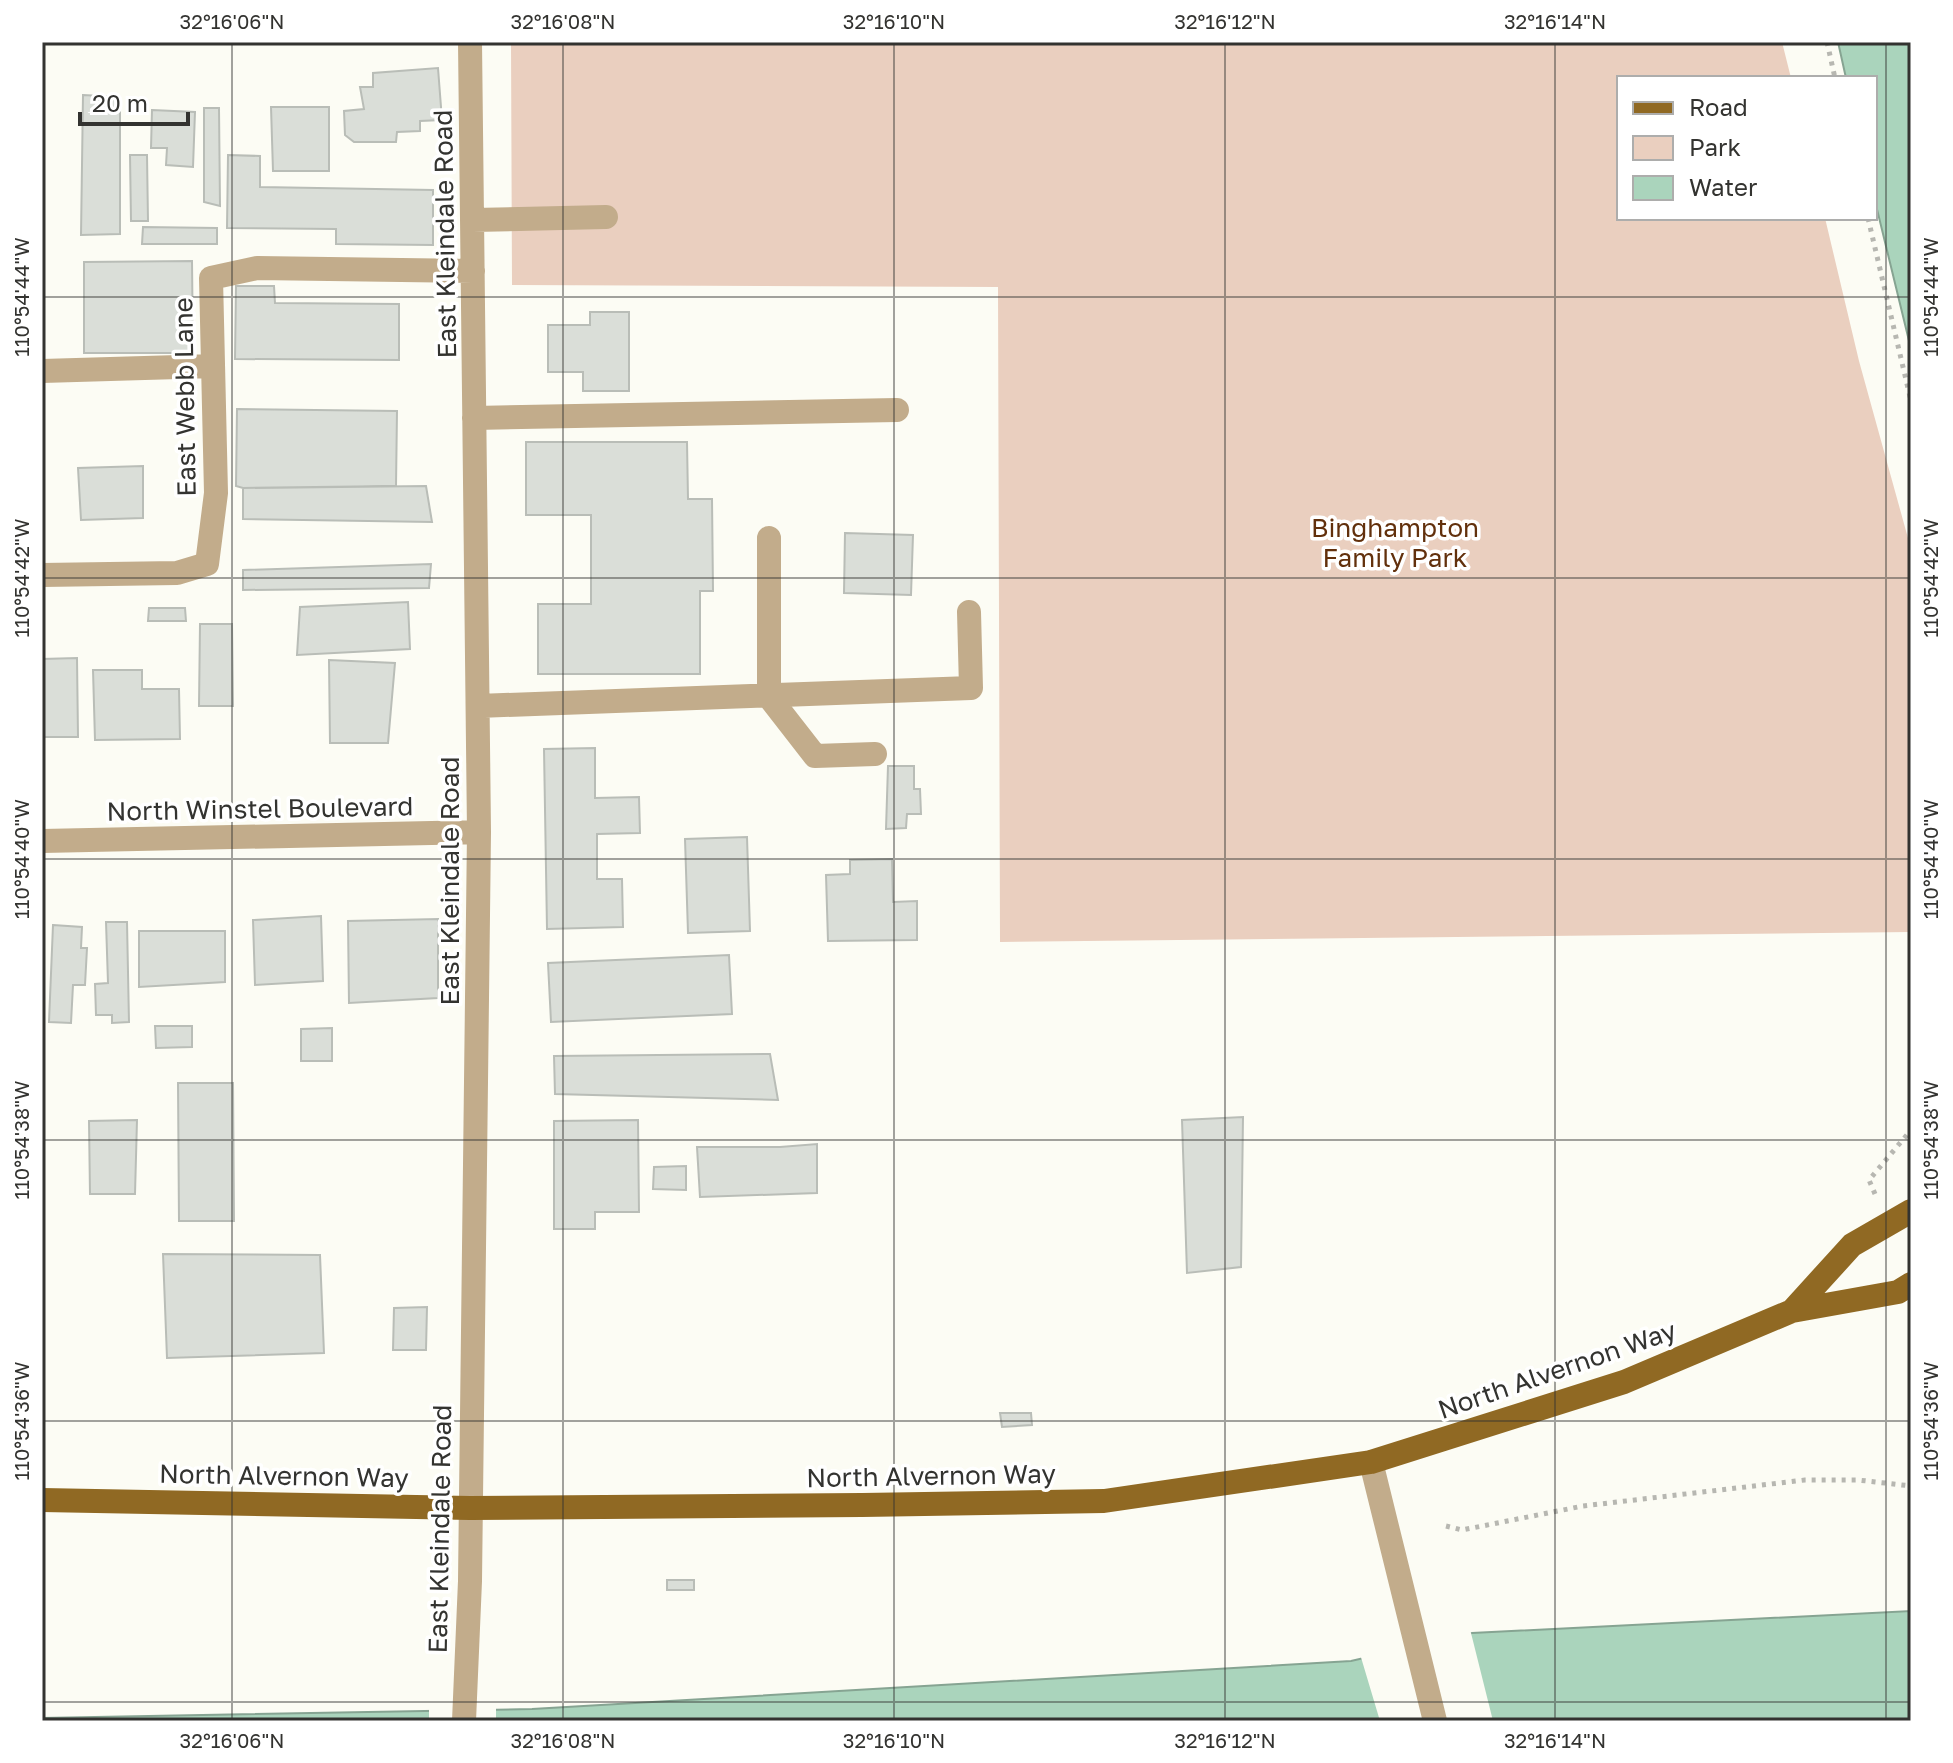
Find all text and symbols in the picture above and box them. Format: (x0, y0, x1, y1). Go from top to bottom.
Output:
text: 32°16'06"N (180, 9, 284, 33)
text: 32°16'08"N (511, 9, 615, 33)
text: 32°16'10"N (843, 9, 945, 33)
text: 32°16'12"N (1174, 9, 1276, 33)
text: 32°16'14"N (1504, 9, 1606, 33)
scale bar (80, 76, 188, 126)
legend (1617, 76, 1877, 220)
text: 20 m (92, 88, 148, 117)
text: Road (1689, 92, 1748, 121)
street label: East Kleindale Road (427, 109, 462, 359)
text: Park (1689, 132, 1741, 161)
text: Water (1689, 172, 1757, 201)
text: 110°54'44"W (9, 237, 33, 357)
text: 110°54'44"W (1918, 237, 1942, 357)
street label: East Webb Lane (167, 297, 202, 497)
park label: Binghampton Family Park (1311, 512, 1479, 573)
text: 110°54'42"W (9, 519, 33, 638)
text: 110°54'42"W (1918, 519, 1942, 638)
street label: East Kleindale Road (434, 757, 465, 1005)
street label: North Winstel Boulevard (106, 790, 414, 827)
text: 110°54'40"W (9, 799, 33, 919)
text: 110°54'40"W (1918, 799, 1942, 919)
text: 110°54'38"W (9, 1080, 33, 1200)
text: 110°54'38"W (1918, 1080, 1942, 1200)
street label: North Alvernon Way (1434, 1314, 1680, 1425)
text: 110°54'36"W (9, 1362, 33, 1481)
text: 110°54'36"W (1918, 1362, 1942, 1481)
street label: East Kleindale Road (422, 1404, 457, 1654)
street label: North Alvernon Way (159, 1458, 409, 1493)
street label: North Alvernon Way (806, 1458, 1056, 1493)
text: 32°16'06"N (180, 1728, 284, 1752)
text: 32°16'08"N (511, 1728, 615, 1752)
text: 32°16'10"N (843, 1728, 945, 1752)
text: 32°16'12"N (1174, 1728, 1276, 1752)
text: 32°16'14"N (1504, 1728, 1606, 1752)

